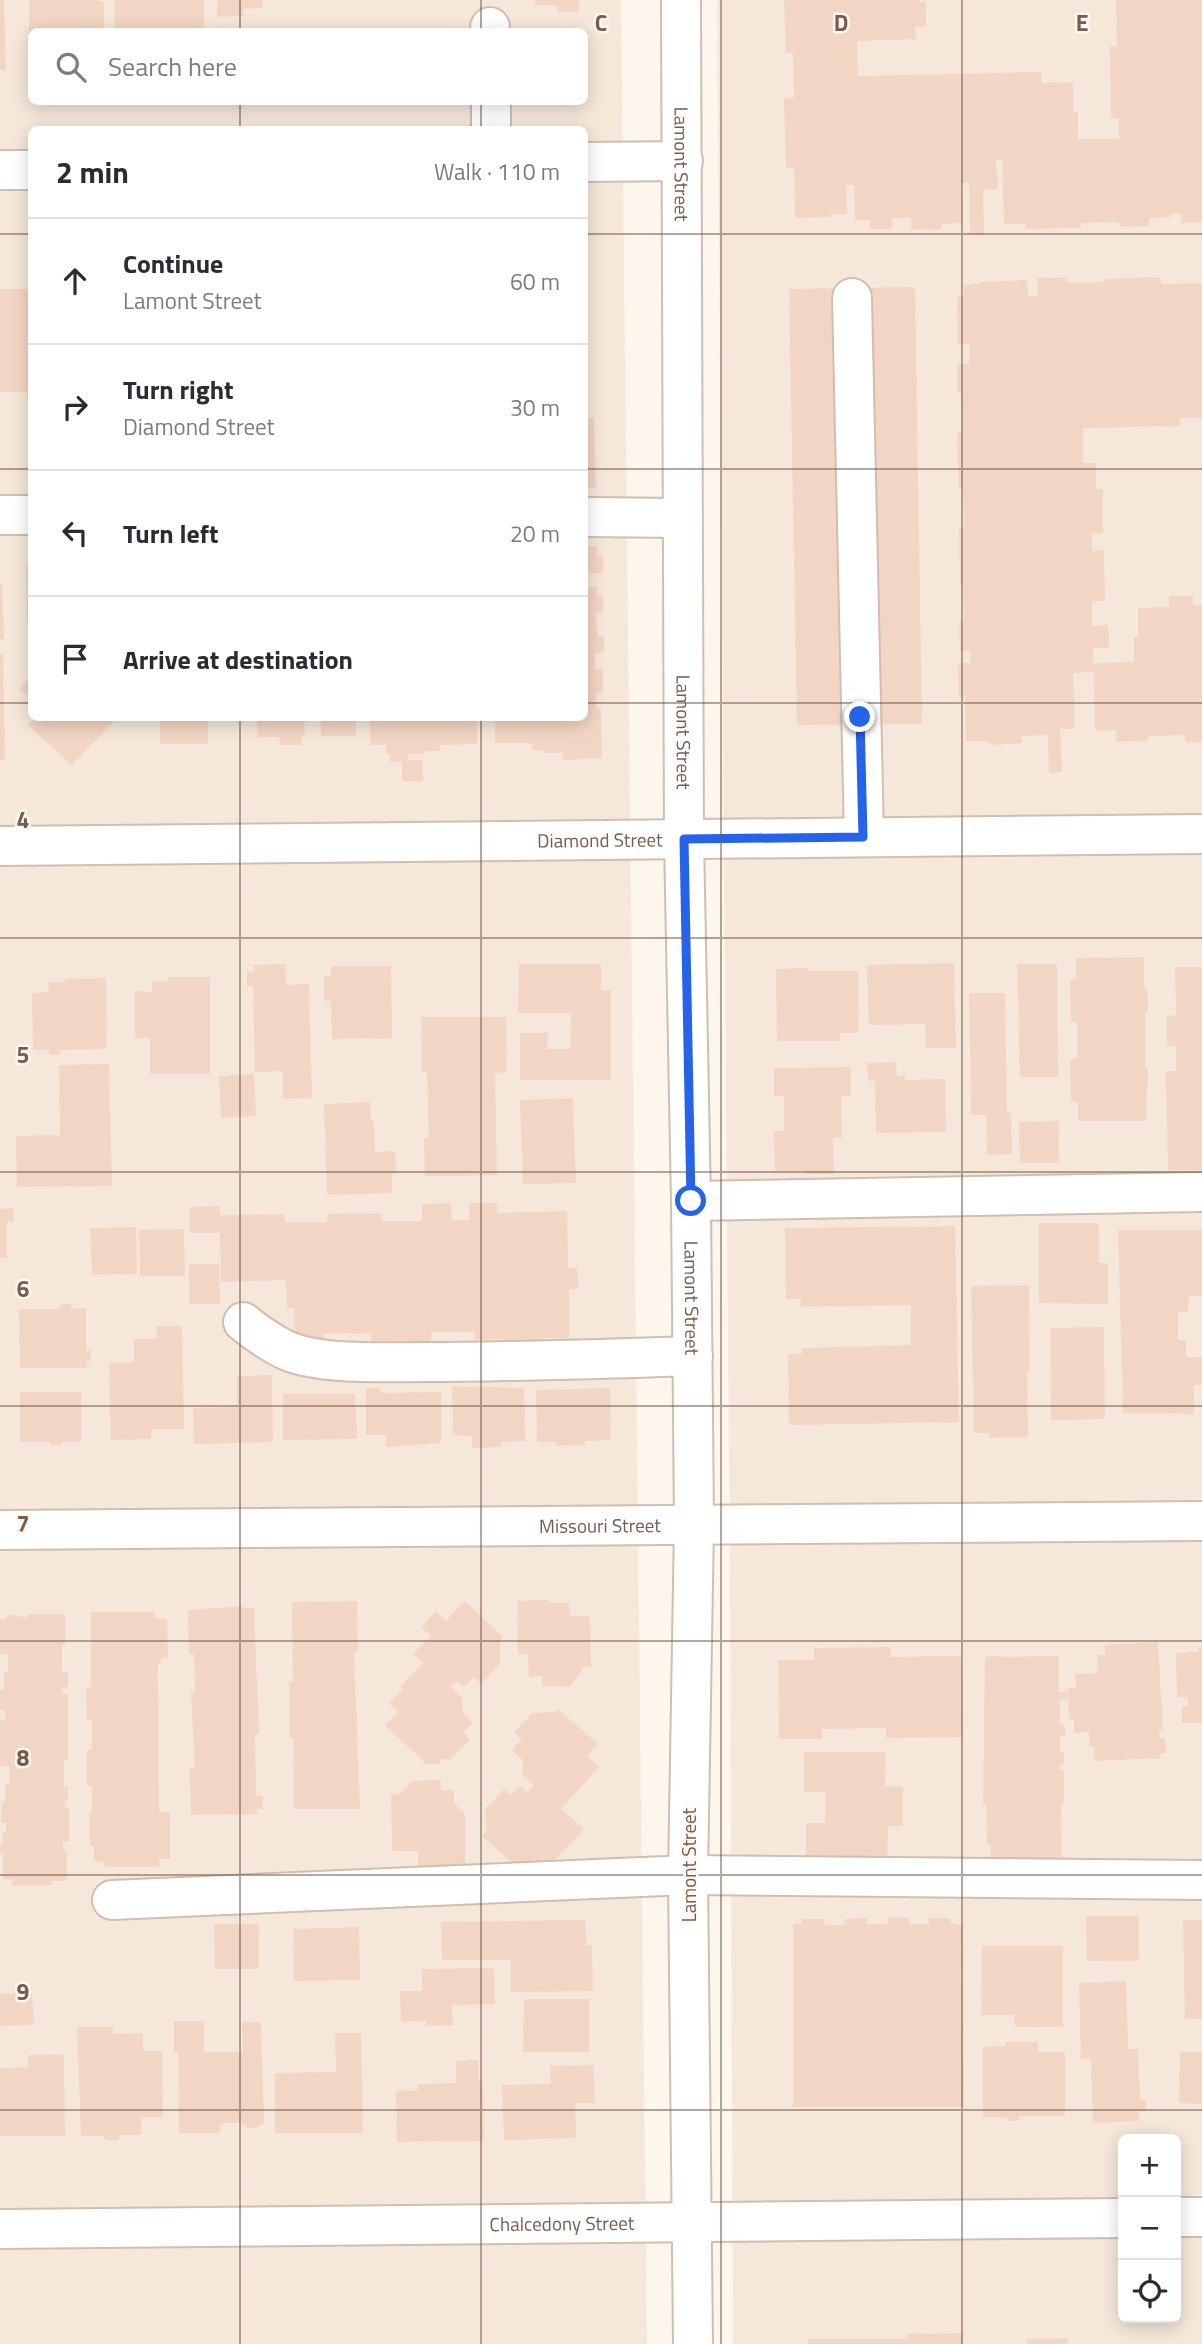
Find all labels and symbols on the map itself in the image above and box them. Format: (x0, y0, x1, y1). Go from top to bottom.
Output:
text: C (595, 5, 607, 40)
text: D (834, 5, 848, 40)
text: E (1076, 5, 1088, 40)
street label: Lamont Street (667, 107, 697, 222)
street label: Lamont Street (669, 675, 699, 790)
route end (844, 701, 875, 732)
text: 4 (17, 802, 29, 837)
street label: Diamond Street (537, 824, 663, 855)
text: 5 (17, 1037, 29, 1072)
route start (675, 1185, 706, 1216)
street label: Lamont Street (677, 1240, 707, 1356)
text: 6 (17, 1271, 30, 1306)
text: 7 (17, 1506, 29, 1541)
street label: Missouri Street (539, 1510, 661, 1540)
text: 8 (17, 1740, 30, 1775)
street label: Lamont Street (674, 1807, 703, 1922)
text: 9 (17, 1974, 30, 2009)
street label: Chalcedony Street (489, 2208, 635, 2238)

